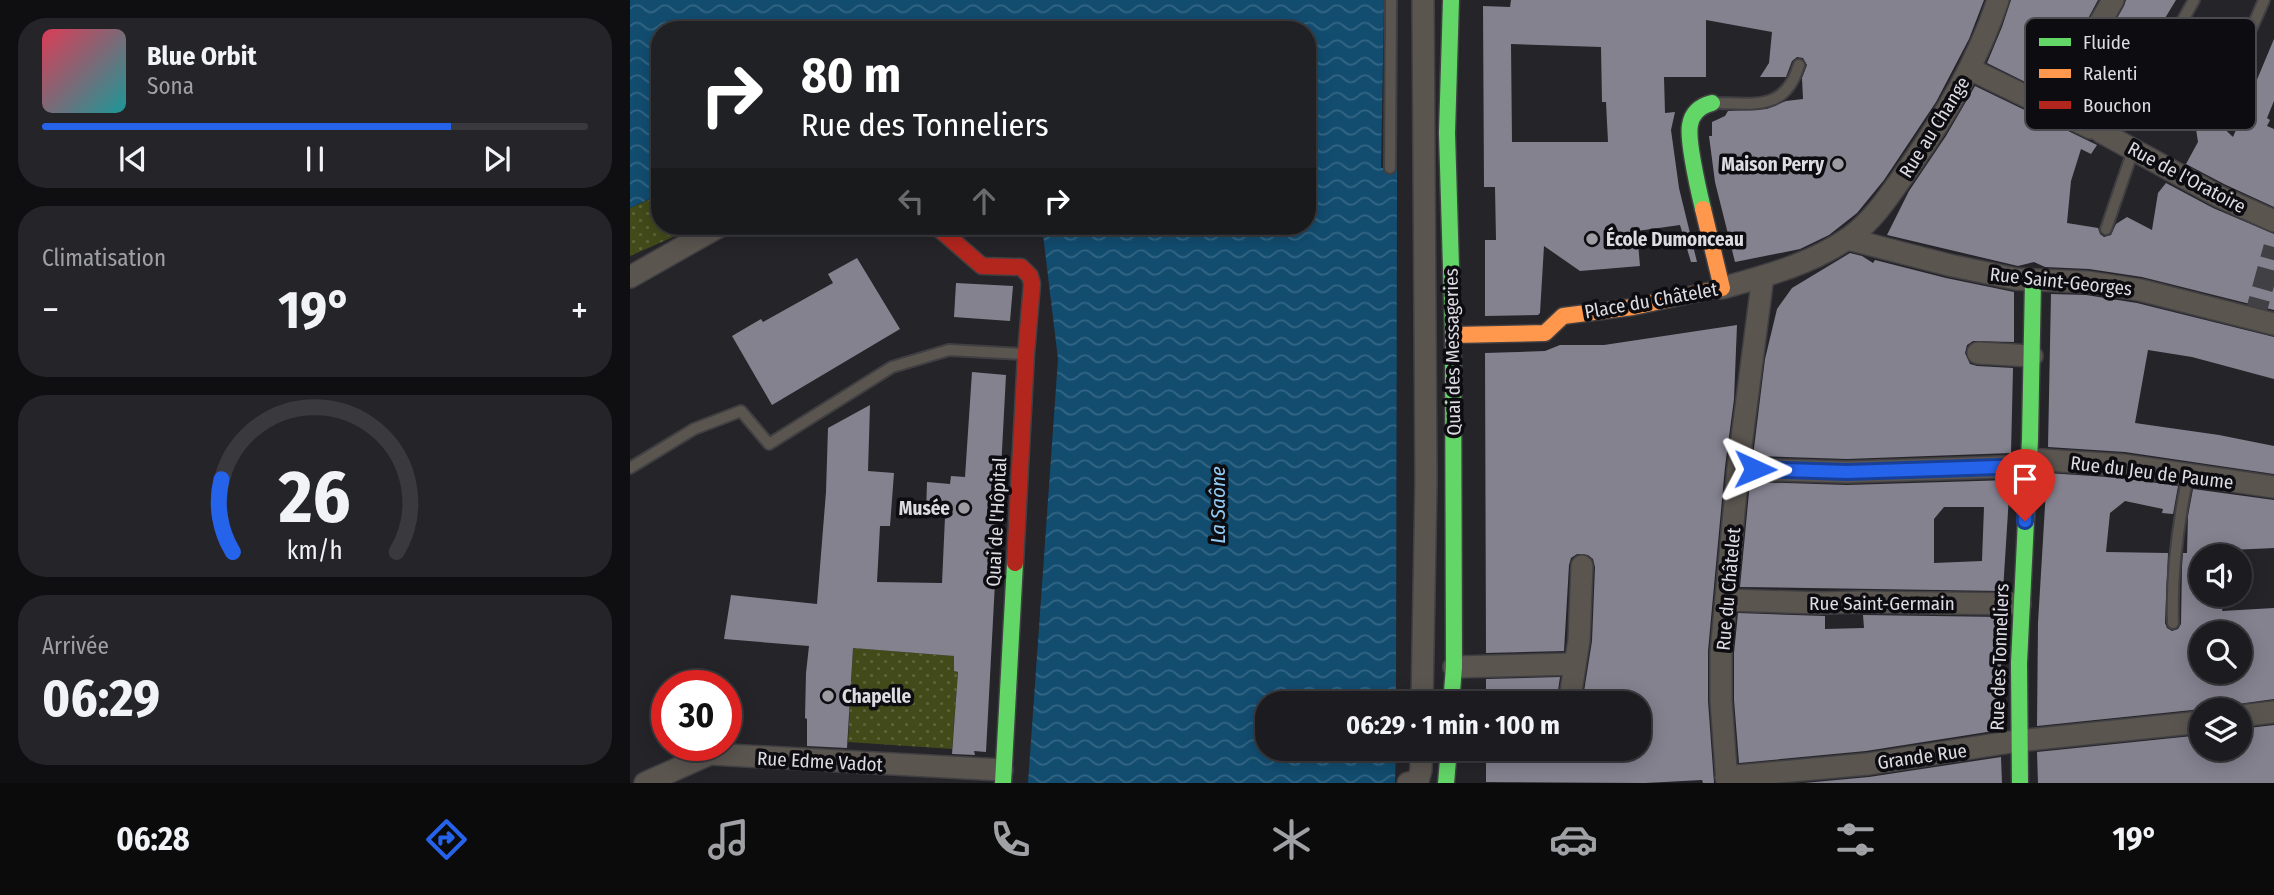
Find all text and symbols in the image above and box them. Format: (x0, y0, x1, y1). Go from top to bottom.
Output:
legend (2025, 18, 2256, 130)
text: Fluide (2083, 31, 2130, 54)
text: Blue Orbit (147, 41, 257, 72)
text: 80 m (801, 46, 901, 105)
icon: right (686, 49, 777, 140)
text: Ralenti (2083, 62, 2138, 85)
text: Sona (147, 72, 194, 100)
street label: Rue au Change (1894, 73, 1975, 182)
text: Bouchon (2083, 94, 2151, 117)
text: Rue des Tonneliers (801, 106, 1049, 144)
street label: Rue de l'Oratoire (2124, 137, 2250, 218)
icon: previous (114, 140, 152, 178)
icon: pause (296, 140, 334, 178)
icon: next (478, 140, 516, 178)
place label: Maison Perry (1721, 153, 1825, 176)
marker: Maison Perry (1830, 156, 1846, 172)
icon: left (892, 182, 930, 220)
icon: ahead (965, 182, 1003, 220)
icon: right (1038, 182, 1076, 220)
place label: École Dumonceau (1606, 226, 1744, 251)
marker: École Dumonceau (1584, 231, 1600, 247)
text: Climatisation (42, 244, 166, 272)
street label: Rue Saint-Georges (1989, 263, 2133, 300)
street label: Quai des Messageries (1440, 268, 1465, 436)
street label: Place du Châtelet (1583, 277, 1720, 324)
text: 19° (278, 279, 352, 342)
text: − (42, 287, 59, 333)
text: + (571, 287, 588, 333)
position arrow (1718, 432, 1792, 506)
pin (1995, 449, 2055, 521)
street label: Rue du Jeu de Paume (2069, 451, 2235, 494)
text: 26 (278, 454, 351, 541)
street label: Quai de l'Hôpital (982, 457, 1011, 587)
icon: arrive (2006, 460, 2044, 498)
water label: La Saône (1205, 466, 1231, 544)
place label: Musée (899, 497, 950, 520)
marker: Musée (956, 500, 972, 516)
street label: Rue du Châtelet (1712, 526, 1745, 651)
text: km/h (287, 535, 343, 565)
map controls (2189, 544, 2252, 761)
button: sound (2189, 544, 2252, 607)
street label: Rue des Tonneliers (1985, 583, 2014, 731)
street label: Rue Saint-Germain (1809, 592, 1955, 615)
button: search (2189, 621, 2252, 684)
text: Arrivée (42, 632, 109, 660)
text: 06:29 (42, 667, 160, 730)
speed limit sign: 30 (651, 670, 742, 761)
place label: Chapelle (842, 685, 911, 708)
marker: Chapelle (820, 688, 836, 704)
button: layers (2189, 698, 2252, 761)
text: 06:29 · 1 min · 100 m (1346, 710, 1560, 741)
street label: Grande Rue (1876, 739, 1968, 774)
street label: Rue Edme Vadot (756, 747, 884, 776)
icon: directions (422, 815, 471, 864)
icon: music (704, 815, 753, 864)
icon: phone (986, 815, 1035, 864)
icon: climate (1267, 815, 1316, 864)
icon: car (1549, 815, 1598, 864)
icon: filters (1831, 815, 1880, 864)
text: 06:28 (116, 820, 190, 858)
text: 19° (2113, 820, 2158, 858)

